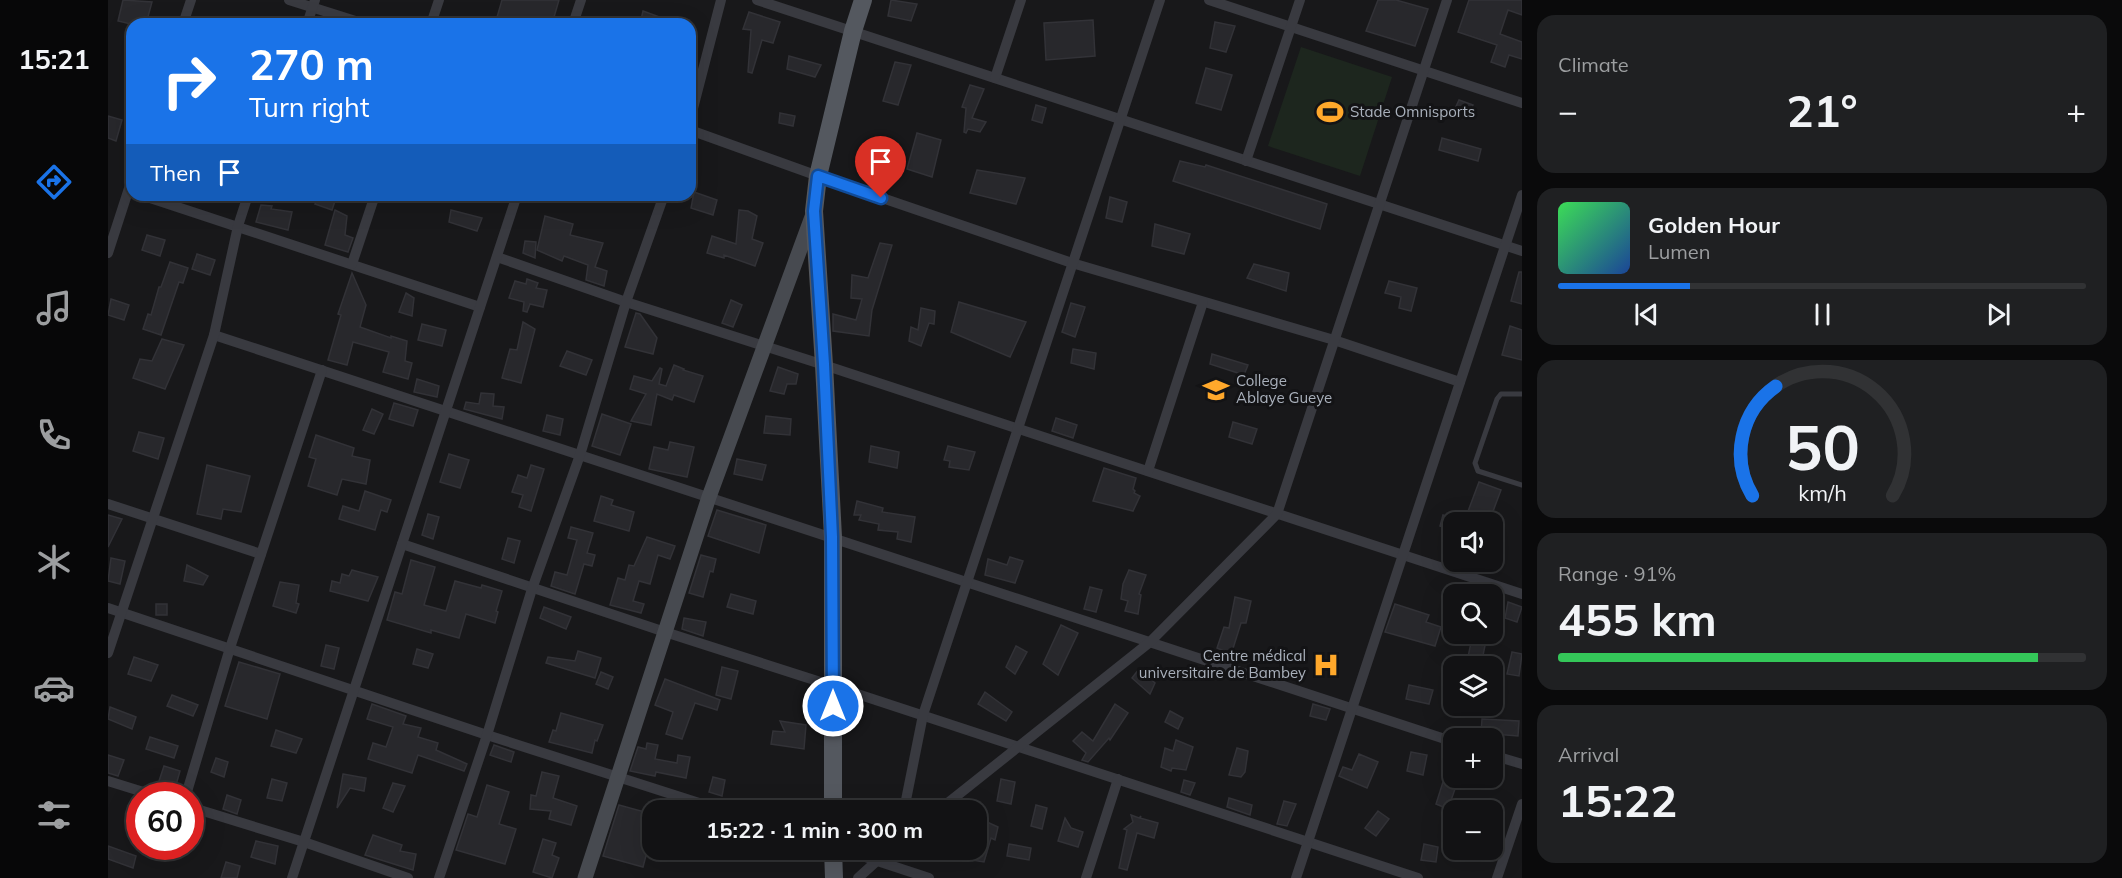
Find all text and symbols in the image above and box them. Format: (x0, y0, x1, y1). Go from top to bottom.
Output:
text: 270 m (249, 38, 374, 91)
text: 15:21 (18, 42, 90, 76)
icon: right (150, 42, 228, 120)
text: Climate (1558, 52, 1629, 77)
text: 21° (1786, 82, 1858, 138)
text: Turn right (249, 90, 369, 124)
text: − (1558, 90, 1578, 131)
text: + (2066, 90, 2086, 131)
sports icon: Stade Omnisports (1315, 97, 1345, 127)
place label: Stade Omnisports (1350, 102, 1475, 121)
pin (855, 136, 906, 198)
icon: arrive (864, 145, 897, 178)
icon: arrive (213, 156, 246, 189)
text: Then (150, 159, 201, 187)
icon: directions (33, 161, 75, 203)
text: Golden Hour (1648, 211, 1780, 239)
text: Lumen (1648, 239, 1710, 264)
icon: music (33, 287, 75, 329)
icon: previous (1630, 298, 1663, 331)
icon: pause (1806, 298, 1839, 331)
icon: next (1982, 298, 2015, 331)
place label: College Ablaye Gueye (1236, 371, 1332, 407)
school or university icon: College Ablaye Gueye (1201, 375, 1231, 405)
text: 50 (1785, 407, 1859, 486)
icon: phone (33, 414, 75, 456)
text: km/h (1798, 479, 1846, 506)
map controls (1443, 512, 1503, 860)
button: sound (1443, 512, 1503, 572)
icon: climate (33, 541, 75, 583)
text: Range · 91% (1558, 561, 1676, 586)
button: search (1443, 584, 1503, 644)
text: 455 km (1558, 591, 1717, 647)
place label: Centre médical universitaire de Bambey (1139, 646, 1306, 682)
hospital icon: Centre médical universitaire de Bambey (1311, 650, 1341, 680)
button: layers (1443, 656, 1503, 716)
icon: car (33, 667, 75, 709)
position arrow (801, 674, 865, 738)
button: + (1443, 728, 1503, 788)
text: Arrival (1558, 742, 1619, 767)
text: 15:22 (1558, 772, 1677, 828)
speed limit sign: 60 (126, 782, 204, 860)
icon: filters (33, 794, 75, 836)
button: − (1443, 800, 1503, 860)
text: 15:22 · 1 min · 300 m (706, 816, 923, 844)

